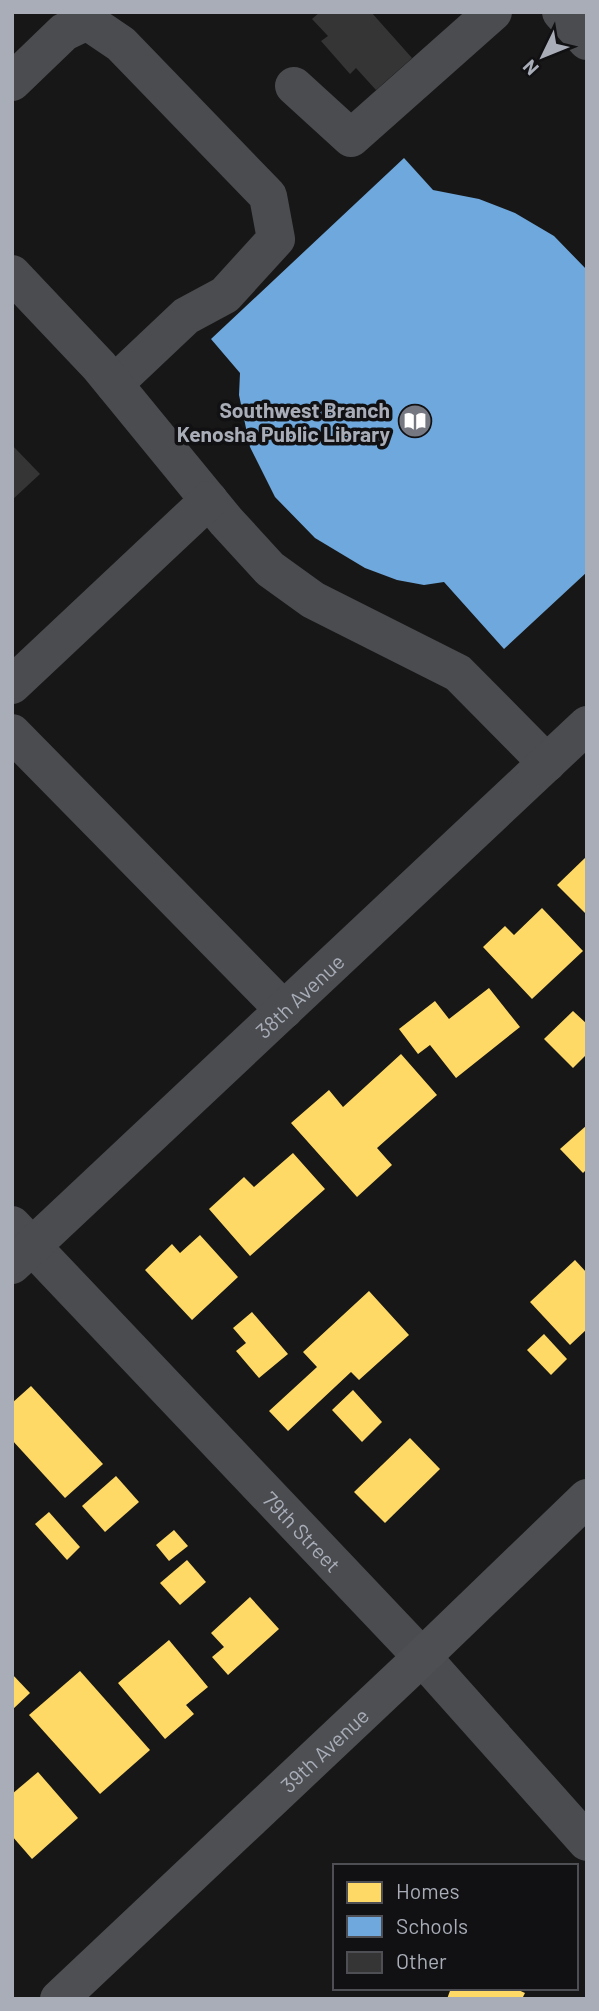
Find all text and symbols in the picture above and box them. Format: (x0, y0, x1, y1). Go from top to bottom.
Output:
north arrow (508, 21, 578, 91)
text: N (517, 55, 543, 80)
place label: Southwest Branch Kenosha Public Library (177, 397, 390, 446)
library icon: Southwest Branch Kenosha Public Library (396, 402, 434, 440)
street label: 38th Avenue (250, 948, 348, 1043)
street label: 79th Street (259, 1486, 346, 1576)
street label: 39th Avenue (275, 1702, 373, 1797)
legend (333, 1864, 578, 1990)
text: Homes (396, 1878, 460, 1903)
text: Schools (396, 1913, 468, 1938)
text: Other (396, 1948, 447, 1973)

